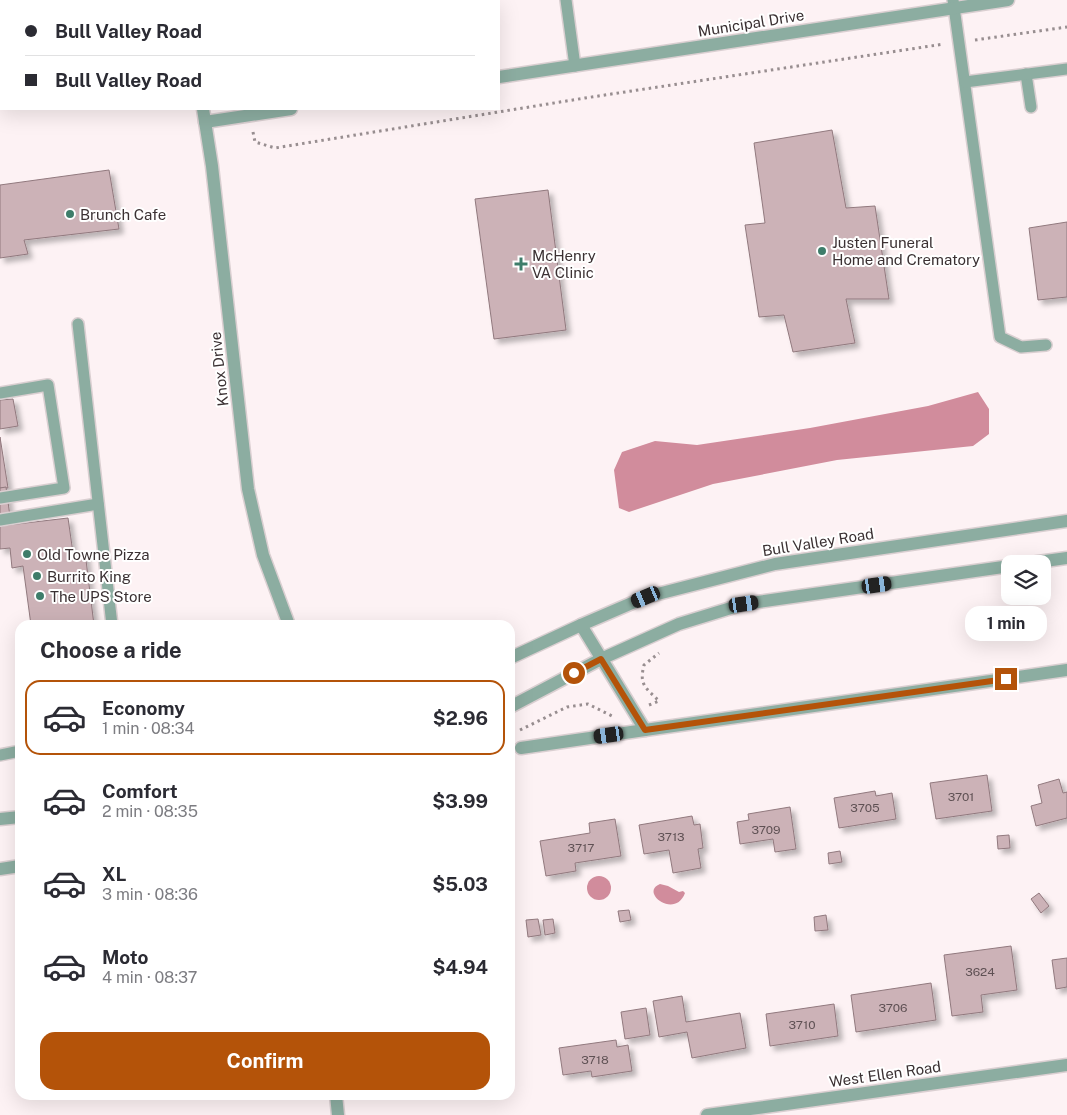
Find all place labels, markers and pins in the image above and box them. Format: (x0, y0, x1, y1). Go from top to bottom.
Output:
place label: Brunch Cafe (80, 206, 166, 223)
marker: Brunch Cafe (64, 208, 76, 220)
place label: Justen Funeral Home and Crematory (832, 234, 980, 268)
marker: Justen Funeral Home and Crematory (816, 245, 828, 257)
place label: McHenry VA Clinic (532, 247, 596, 281)
marker: McHenry VA Clinic (514, 257, 528, 271)
place label: Old Towne Pizza (37, 546, 150, 563)
marker: Old Towne Pizza (21, 548, 33, 560)
place label: Burrito King (47, 568, 131, 585)
marker: Burrito King (31, 570, 43, 582)
place label: The UPS Store (50, 588, 152, 605)
marker: The UPS Store (34, 590, 46, 602)

